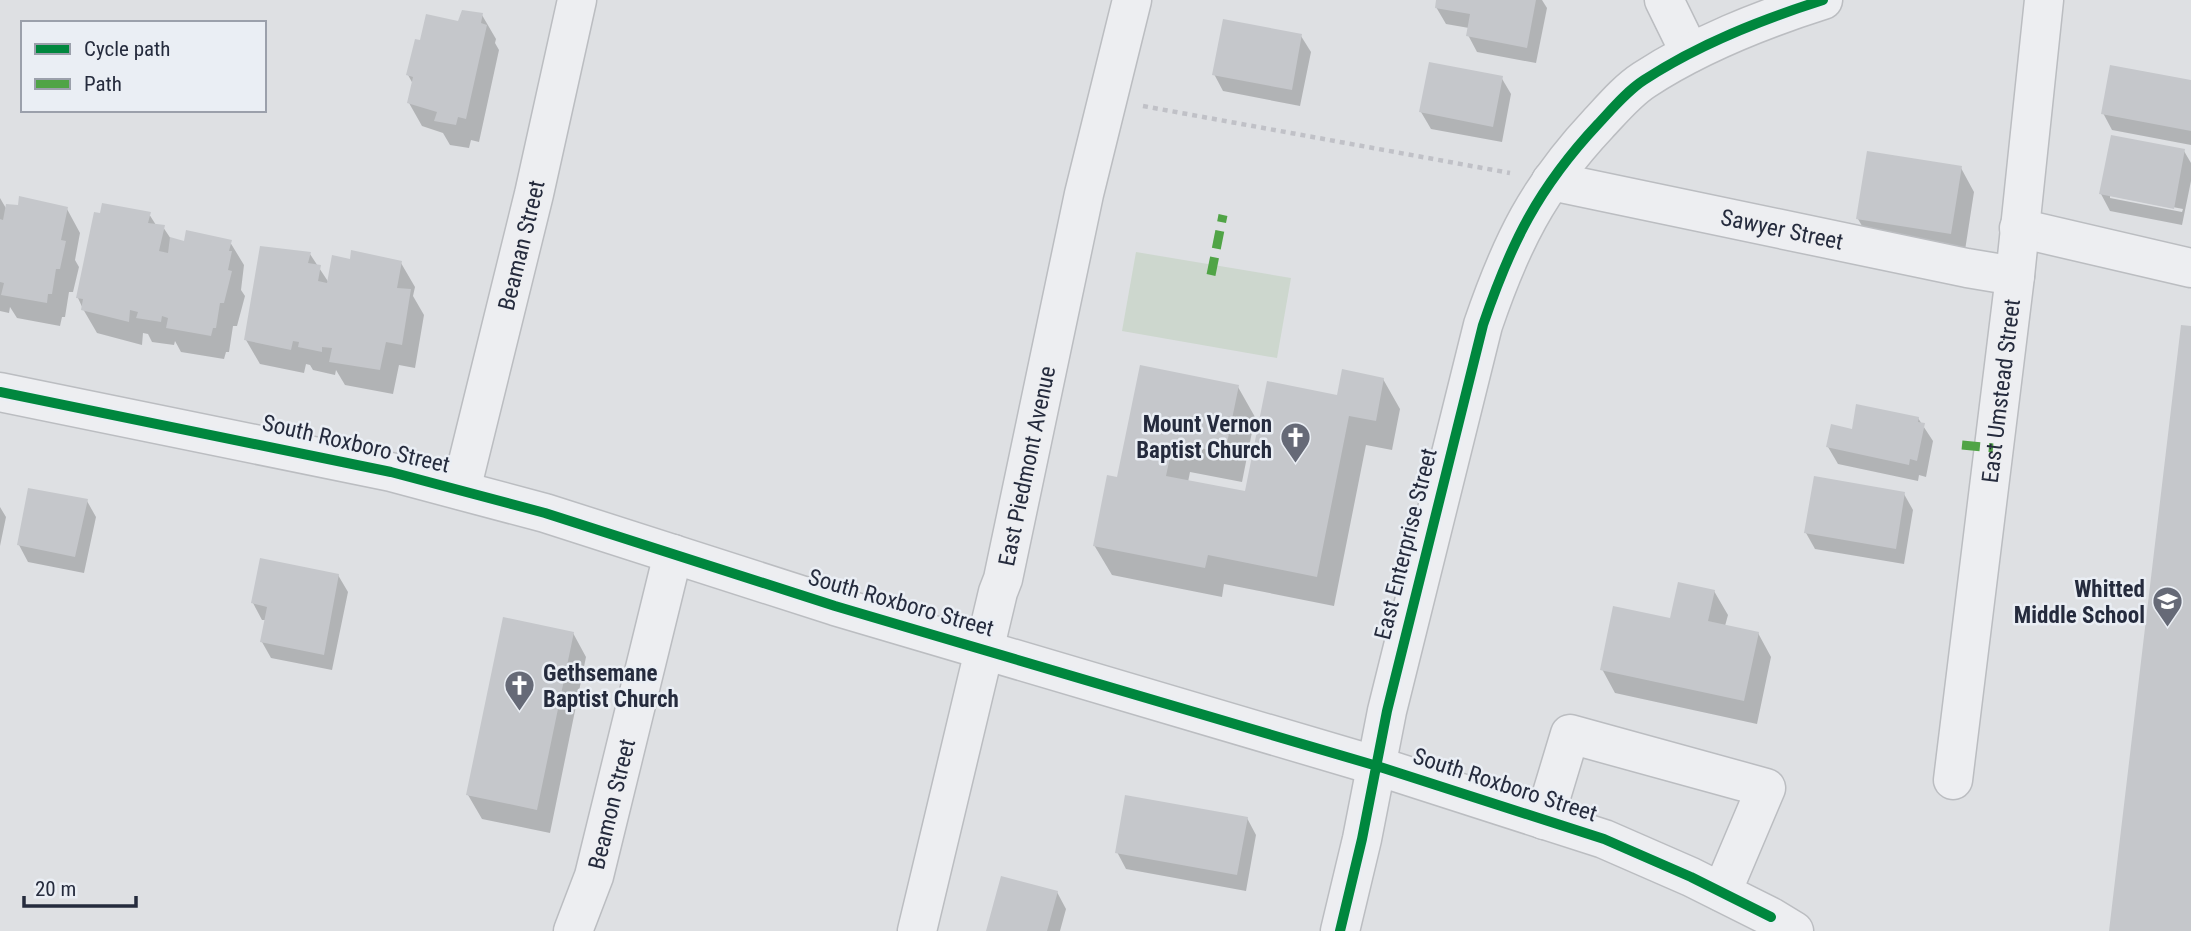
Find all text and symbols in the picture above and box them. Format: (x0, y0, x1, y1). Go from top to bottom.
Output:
legend (21, 21, 266, 112)
text: Cycle path (84, 37, 170, 61)
text: Path (84, 72, 122, 96)
street label: Beaman Street (492, 178, 550, 313)
street label: Sawyer Street (1718, 203, 1846, 255)
street label: East Umstead Street (1976, 297, 2026, 484)
street label: East Piedmont Avenue (993, 364, 1061, 568)
street label: South Roxboro Street (260, 409, 452, 479)
place label: Mount Vernon Baptist Church (1136, 411, 1272, 464)
church icon: Mount Vernon Baptist Church (1278, 420, 1312, 464)
street label: East Enterprise Street (1369, 446, 1443, 642)
street label: South Roxboro Street (805, 564, 997, 642)
place label: Whitted Middle School (2014, 576, 2145, 629)
school or university icon: Whitted Middle School (2151, 585, 2185, 629)
place label: Gethsemane Baptist Church (543, 660, 679, 713)
church icon: Gethsemane Baptist Church (503, 669, 537, 713)
street label: Beamon Street (583, 736, 641, 872)
street label: South Roxboro Street (1410, 743, 1600, 827)
scale bar (24, 864, 136, 908)
text: 20 m (35, 877, 76, 901)

